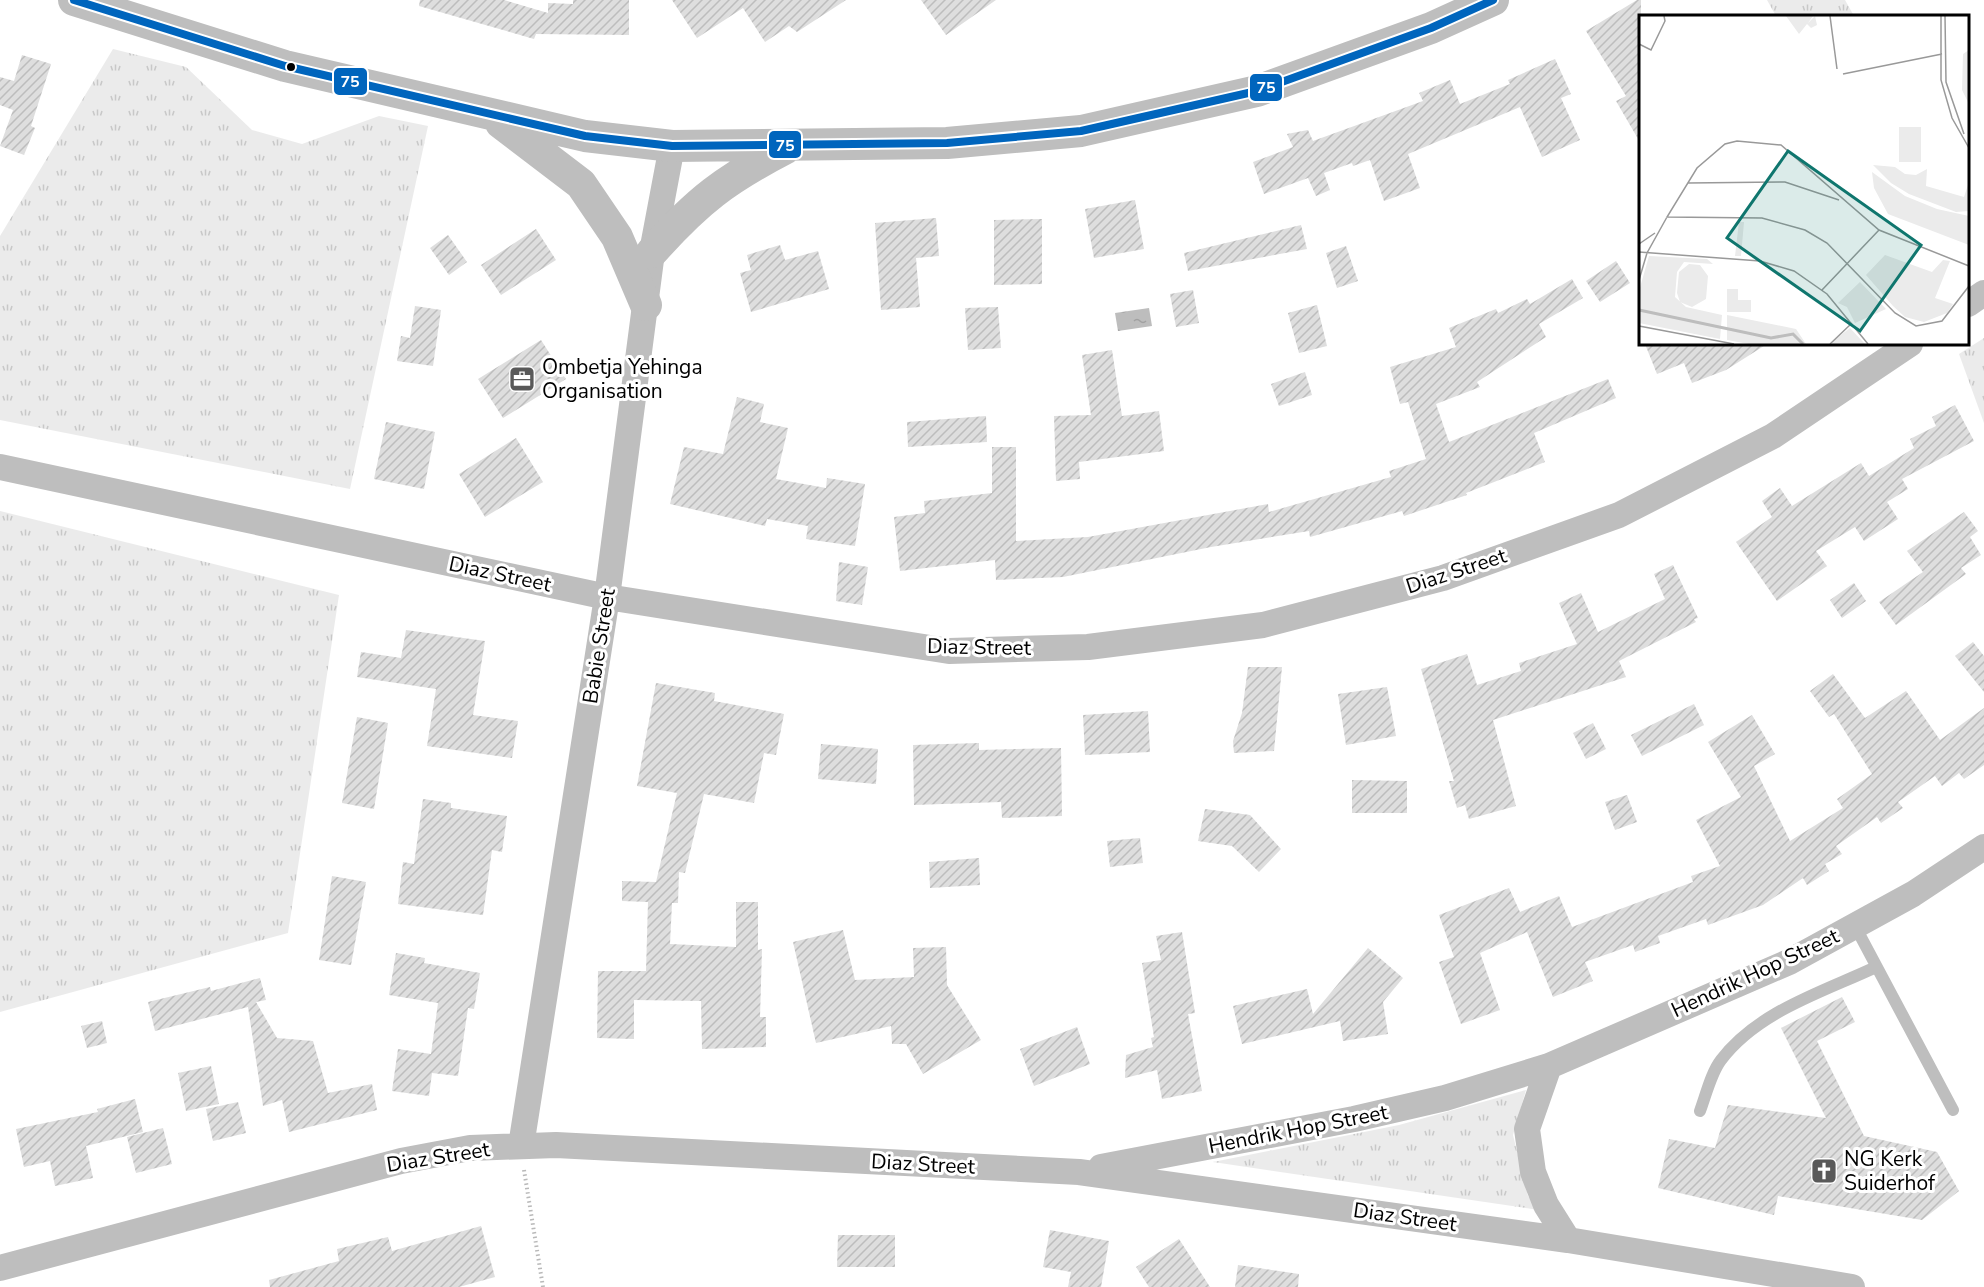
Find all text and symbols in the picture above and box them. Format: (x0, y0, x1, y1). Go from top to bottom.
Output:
inset map (1639, 15, 1969, 345)
unlabelled marker (285, 61, 297, 73)
line badge: 75 (333, 67, 368, 96)
text: 75 (340, 71, 360, 93)
line badge: 75 (1249, 73, 1283, 102)
text: 75 (1256, 77, 1276, 99)
line badge: 75 (768, 130, 802, 159)
text: 75 (775, 135, 795, 157)
place label: Ombetja Yehinga Organisation (542, 353, 703, 405)
office icon: Ombetja Yehinga Organisation (507, 364, 537, 394)
street label: Diaz Street (1402, 541, 1510, 600)
street label: Diaz Street (446, 549, 554, 599)
street label: Babie Street (576, 586, 622, 706)
street label: Diaz Street (927, 632, 1032, 662)
street label: Hendrik Hop Street (1667, 922, 1844, 1024)
street label: Hendrik Hop Street (1206, 1098, 1391, 1160)
street label: Diaz Street (384, 1135, 492, 1179)
place label: NG Kerk Suiderhof (1844, 1145, 1936, 1197)
street label: Diaz Street (870, 1147, 976, 1181)
church icon: NG Kerk Suiderhof (1809, 1156, 1839, 1186)
street label: Diaz Street (1352, 1196, 1459, 1238)

